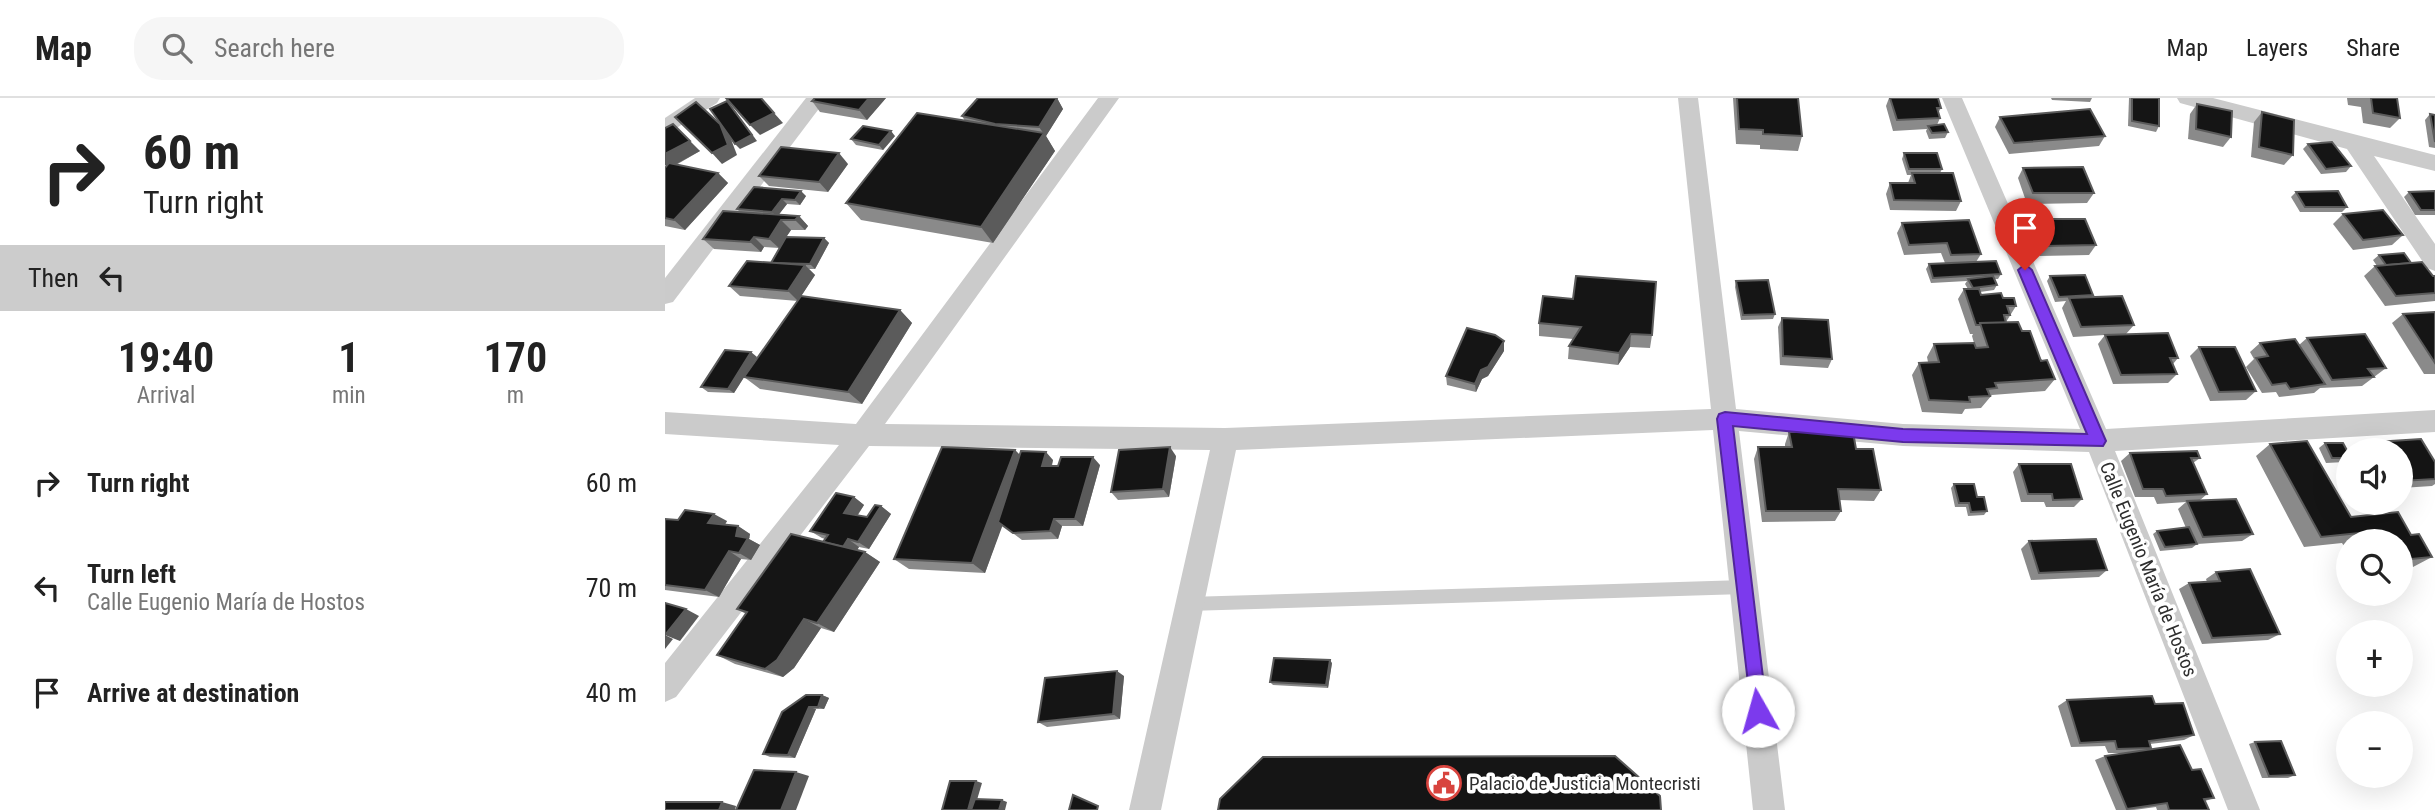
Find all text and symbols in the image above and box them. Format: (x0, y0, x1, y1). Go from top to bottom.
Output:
search box (134, 17, 624, 80)
text: Map (35, 29, 92, 68)
icon: search (158, 29, 196, 67)
text: Search here (214, 33, 335, 63)
text: Map (2167, 34, 2208, 62)
text: Layers (2246, 34, 2308, 62)
text: Share (2346, 34, 2400, 62)
text: 60 m (143, 124, 240, 181)
icon: right (28, 126, 119, 217)
text: Turn right (143, 183, 264, 221)
pin (1995, 198, 2055, 270)
icon: arrive (2006, 209, 2044, 247)
icon: left (93, 259, 131, 297)
text: Then (28, 263, 79, 293)
text: 19:40 (118, 333, 214, 382)
text: 1 (338, 333, 359, 382)
text: 170 (483, 333, 547, 382)
text: Arrival (137, 382, 195, 409)
text: min (332, 382, 366, 409)
text: m (507, 382, 524, 409)
map controls (2336, 438, 2413, 788)
button: sound (2336, 438, 2413, 515)
street label: Calle Eugenio María de Hostos (2095, 458, 2202, 680)
icon: right (28, 464, 66, 502)
text: Turn right (87, 468, 189, 498)
text: 60 m (586, 468, 637, 498)
button: search (2336, 529, 2413, 606)
text: Turn left (87, 559, 176, 589)
icon: left (28, 569, 66, 607)
text: 70 m (586, 573, 637, 603)
text: Calle Eugenio María de Hostos (87, 589, 365, 616)
button: + (2336, 620, 2413, 697)
icon: arrive (28, 674, 66, 712)
position arrow (1721, 674, 1795, 748)
text: Arrive at destination (87, 678, 299, 708)
text: 40 m (586, 678, 637, 708)
button: − (2336, 711, 2413, 788)
public building icon: Palacio de Justicia Montecristi (1425, 764, 1463, 802)
place label: Palacio de Justicia Montecristi (1469, 772, 1701, 795)

